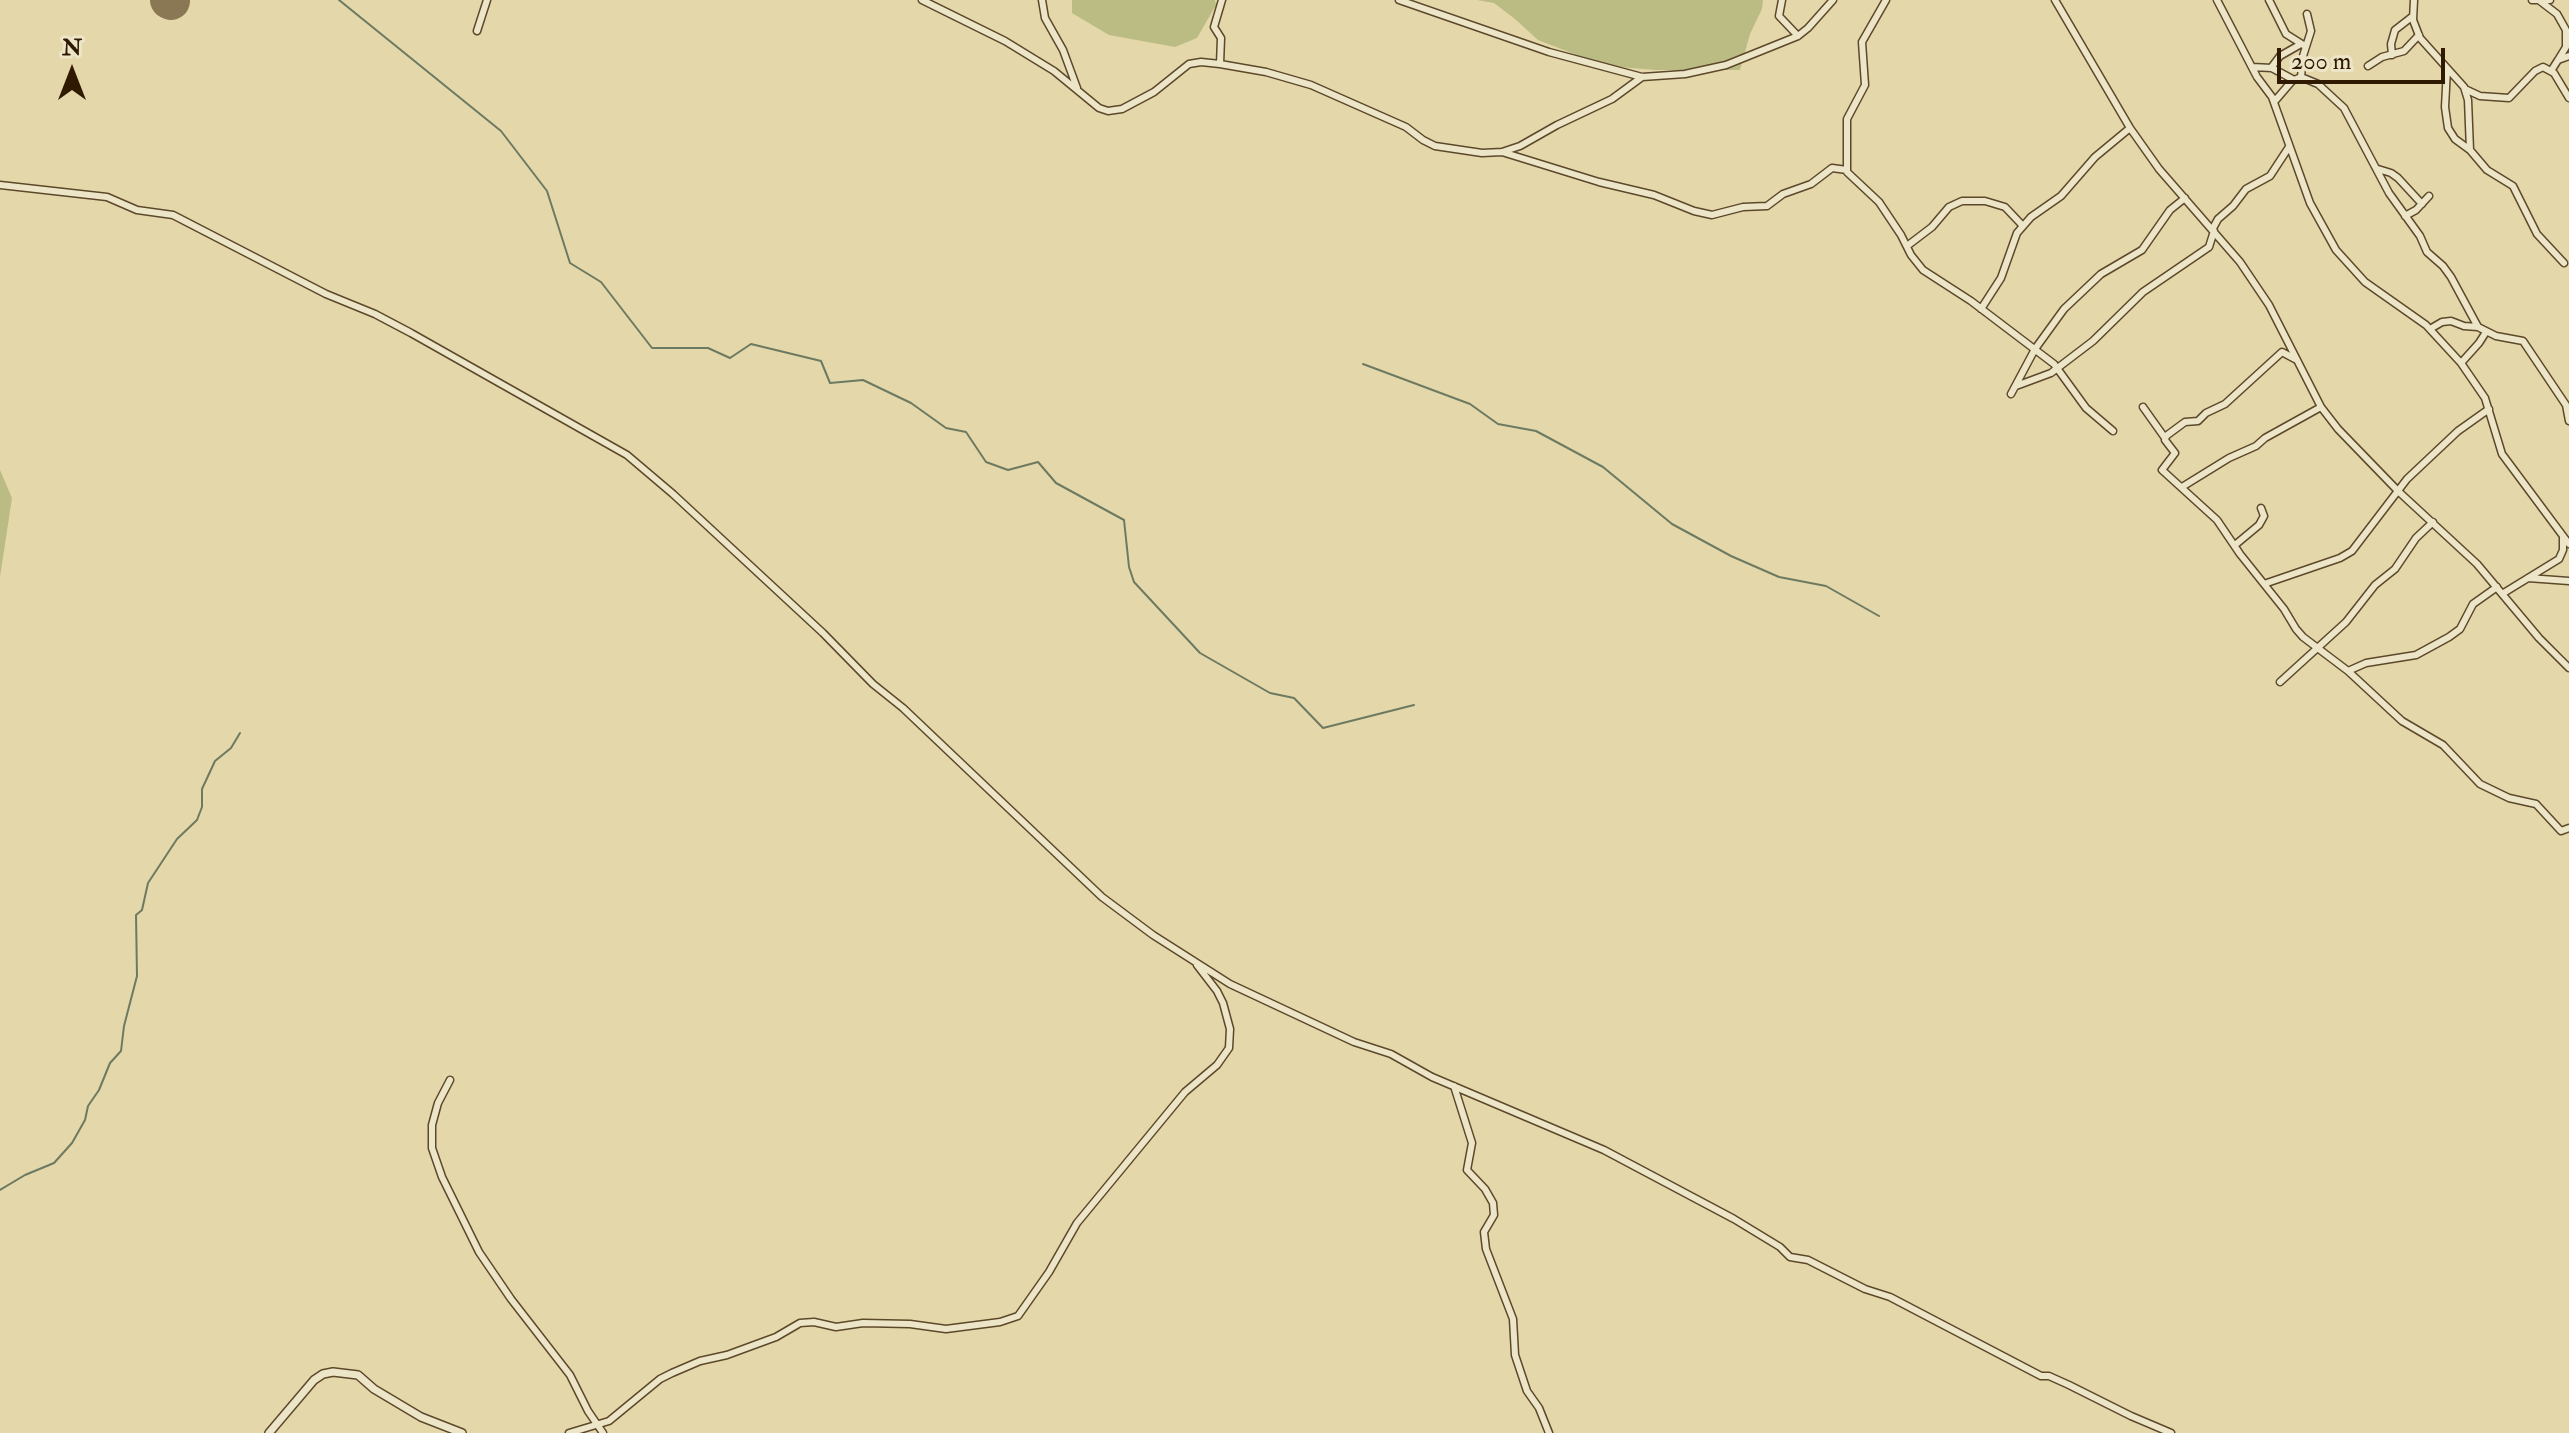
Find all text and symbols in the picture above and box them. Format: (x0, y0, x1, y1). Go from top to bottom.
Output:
north arrow (32, 32, 112, 112)
scale bar (2281, 32, 2449, 82)
text: N (62, 34, 82, 62)
text: 200 m (2291, 46, 2351, 77)

